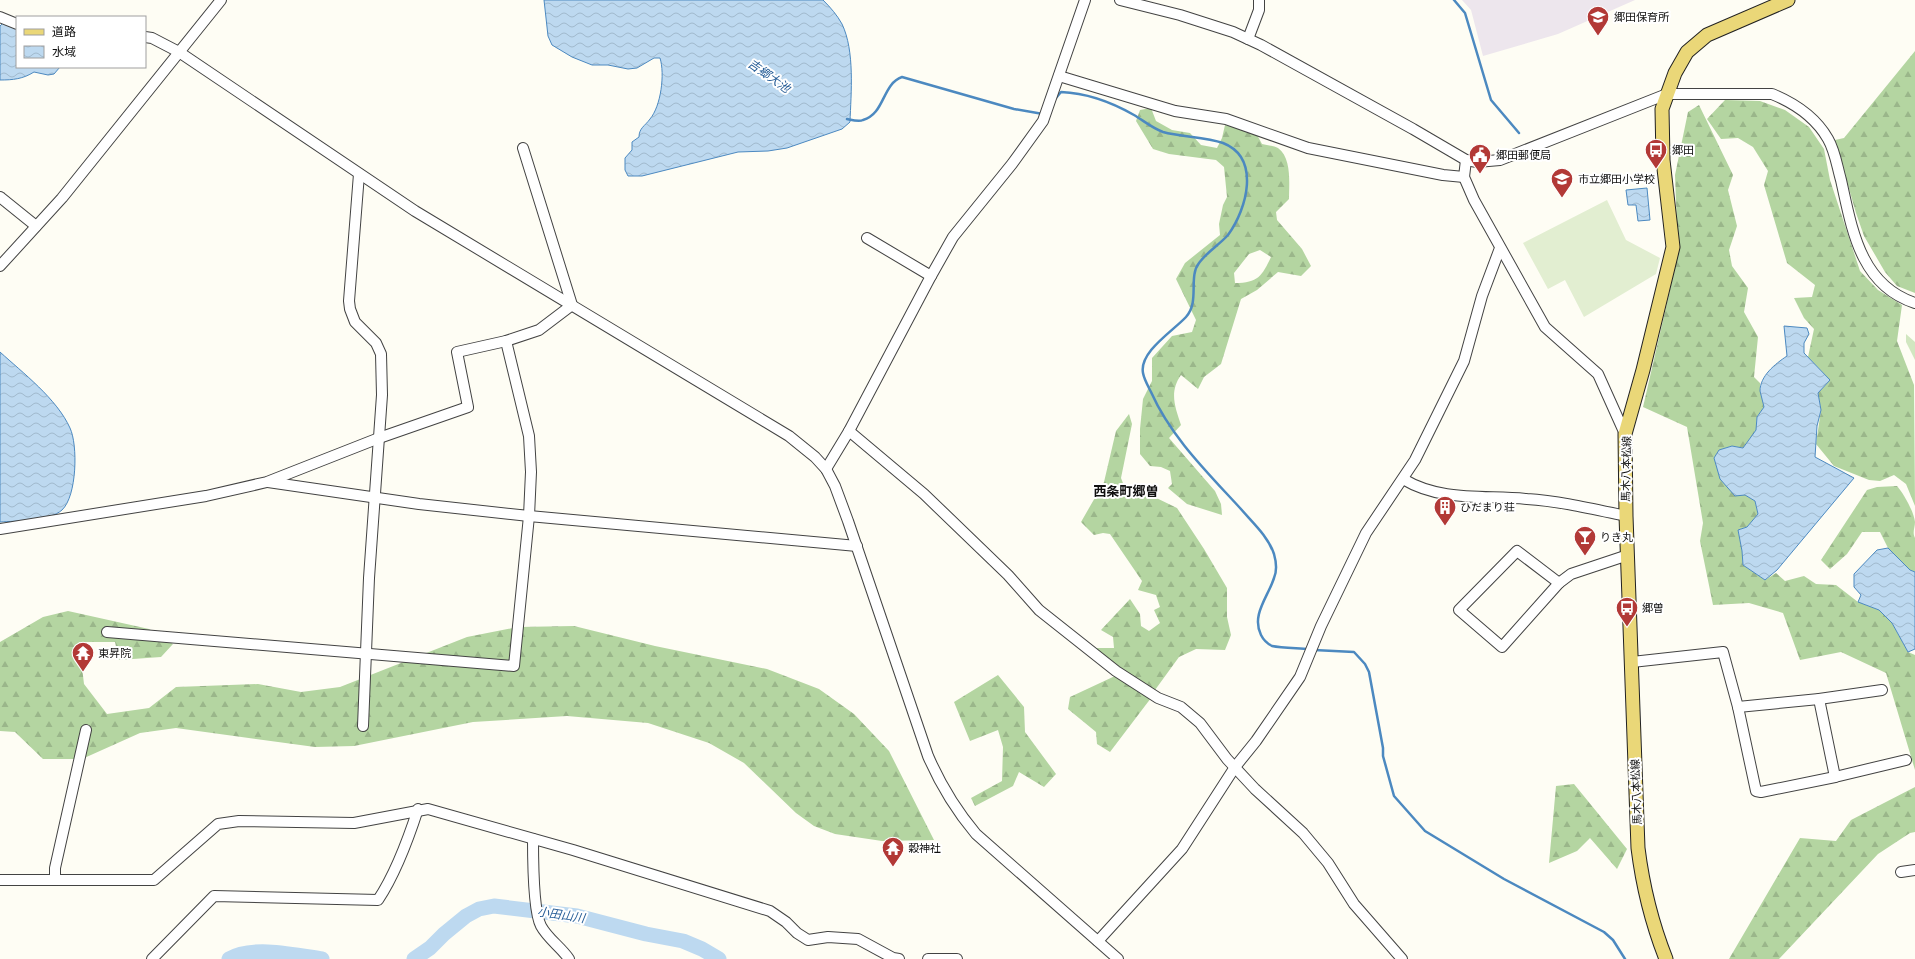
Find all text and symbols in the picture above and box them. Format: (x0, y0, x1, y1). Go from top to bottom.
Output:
school or university icon: 郷田保育所 (1585, 4, 1611, 37)
place label: 郷田保育所 (1614, 10, 1670, 24)
legend (16, 16, 146, 68)
text: 道路 (52, 24, 76, 39)
text: 水域 (52, 44, 76, 59)
water label: 吉郷大池 (745, 56, 794, 96)
bus stop icon: 郷田 (1643, 137, 1669, 170)
public building icon: 郷田郵便局 (1467, 142, 1493, 175)
place label: 郷田 (1672, 143, 1694, 157)
place label: 郷田郵便局 (1496, 148, 1551, 162)
school or university icon: 市立郷田小学校 (1549, 166, 1575, 199)
place label: 市立郷田小学校 (1578, 172, 1655, 186)
street label: 馬木八本松線 (1618, 436, 1634, 502)
district label: 西条町郷曽 (1093, 483, 1159, 500)
building icon: ひだまり荘 (1432, 494, 1458, 527)
place label: ひだまり荘 (1460, 500, 1515, 514)
bar icon: りき丸 (1572, 524, 1598, 557)
place label: りき丸 (1600, 530, 1633, 544)
bus stop icon: 郷曽 (1614, 595, 1640, 628)
place label: 郷曽 (1642, 601, 1664, 615)
temple icon: 東昇院 (70, 640, 96, 673)
place label: 東昇院 (98, 646, 131, 660)
street label: 馬木八本松線 (1628, 759, 1644, 825)
temple icon: 穀神社 (880, 835, 906, 868)
place label: 穀神社 (908, 841, 941, 855)
water label: 小田山川 (536, 904, 588, 926)

